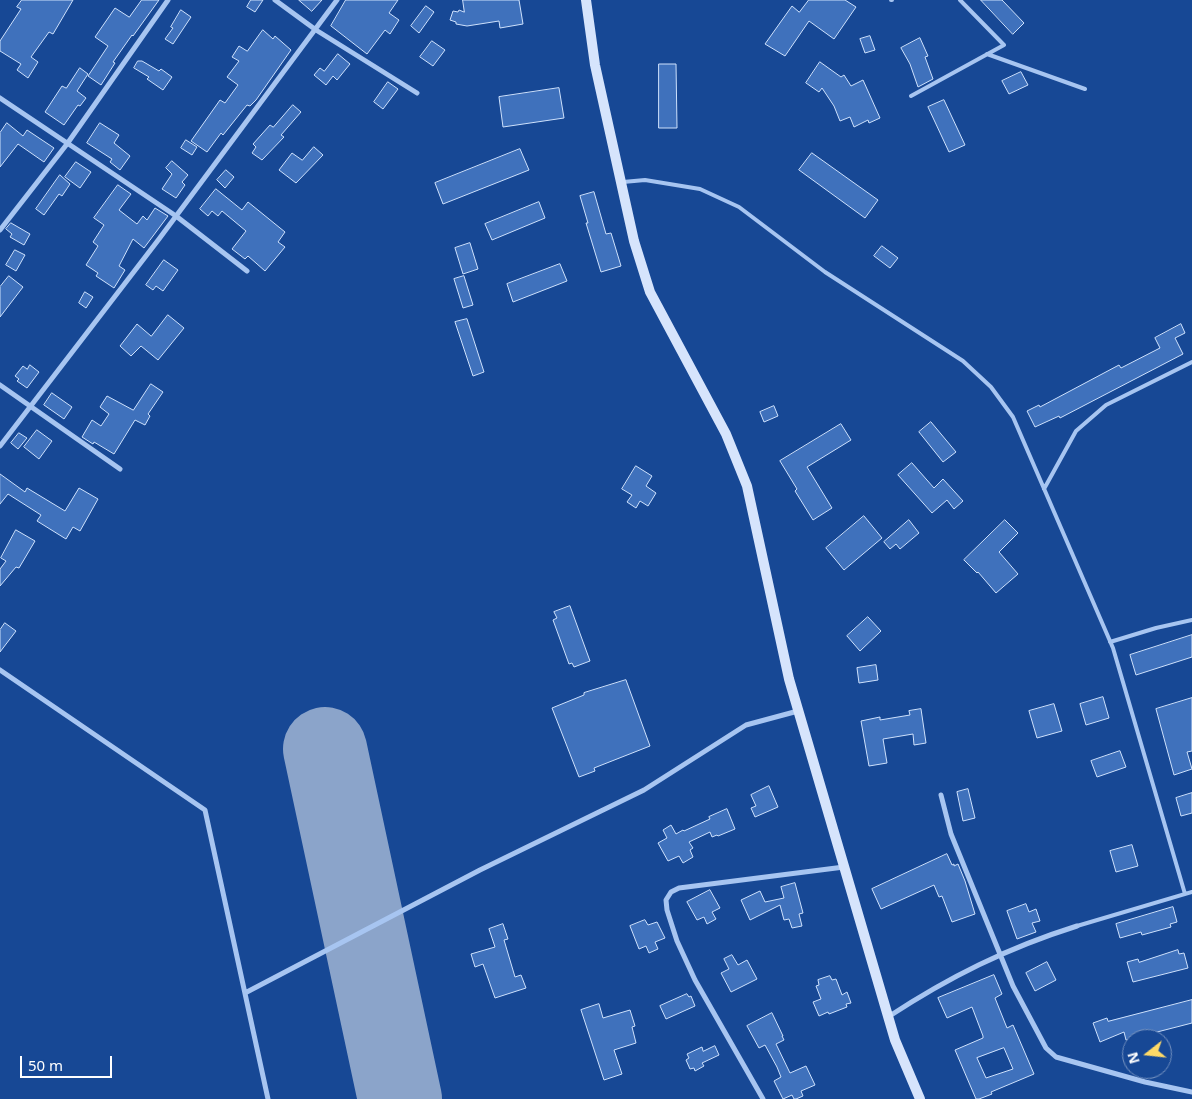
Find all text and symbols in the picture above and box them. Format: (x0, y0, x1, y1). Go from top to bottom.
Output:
north arrow (1122, 1029, 1172, 1079)
scale bar (22, 1046, 115, 1078)
text: N (1122, 1050, 1144, 1066)
text: 50 m (28, 1055, 63, 1075)

